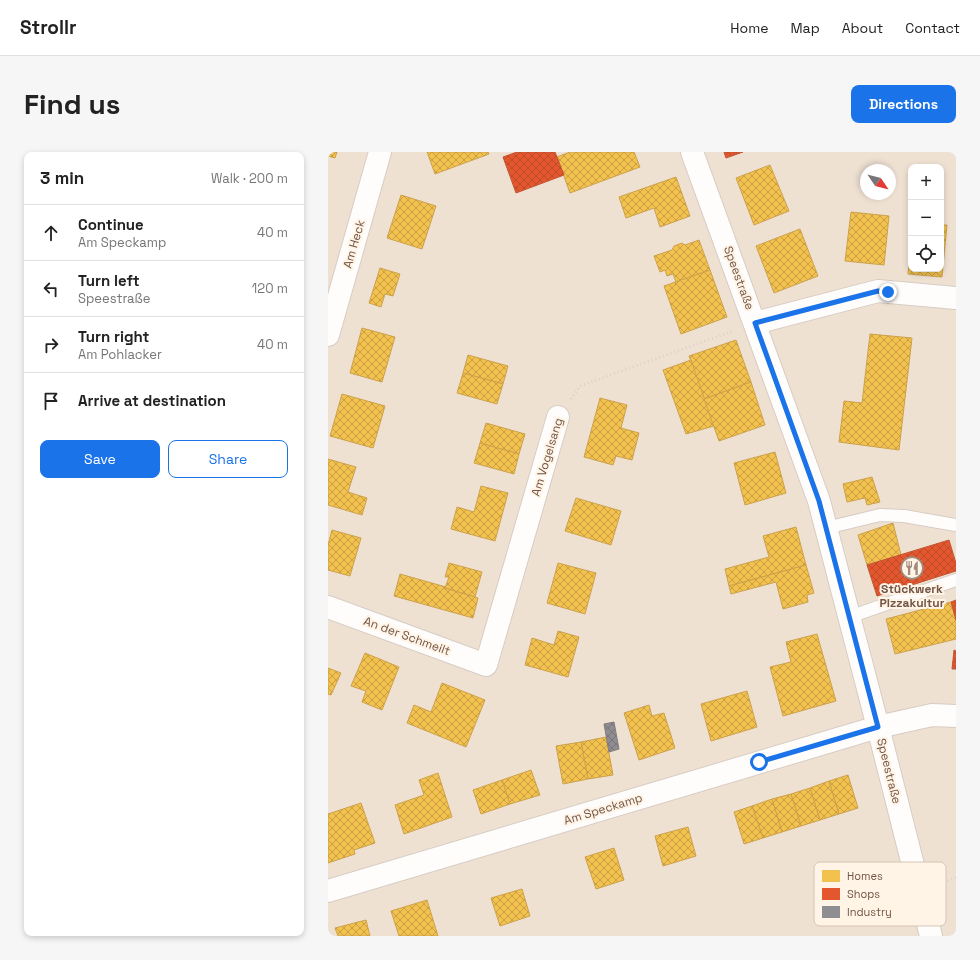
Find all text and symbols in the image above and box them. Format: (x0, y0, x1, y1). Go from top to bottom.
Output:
text: Strollr (20, 15, 77, 40)
text: Home (730, 19, 768, 37)
text: Map (790, 19, 820, 37)
text: About (842, 19, 883, 37)
text: Contact (905, 19, 960, 37)
button: Directions (851, 85, 956, 123)
text: Find us (24, 86, 121, 122)
north arrow (860, 164, 896, 200)
map controls (908, 164, 944, 272)
button: + (908, 164, 944, 200)
text: 3 min (40, 167, 84, 189)
text: Walk · 200 m (211, 170, 288, 187)
button: − (908, 200, 944, 236)
text: Continue (78, 215, 144, 234)
street label: Am Heck (339, 217, 369, 270)
icon: ahead (40, 222, 62, 244)
text: 40 m (257, 224, 288, 241)
text: Am Speckamp (78, 234, 166, 251)
button: locate (908, 236, 944, 272)
street label: Speestraße (720, 244, 758, 312)
text: Turn left (78, 271, 140, 290)
icon: left (40, 278, 62, 300)
text: 120 m (252, 280, 288, 297)
route end (879, 283, 897, 301)
text: Speestraße (78, 290, 150, 307)
text: Turn right (78, 327, 149, 346)
icon: right (40, 334, 62, 356)
text: 40 m (257, 336, 288, 353)
text: Am Pohlacker (78, 346, 162, 363)
icon: arrive (40, 390, 62, 412)
text: Arrive at destination (78, 391, 226, 410)
street label: Am Vogelsang (527, 416, 567, 498)
button: Save (40, 440, 160, 478)
button: Share (168, 440, 288, 478)
restaurant icon: Stückwerk Pizzakultur (899, 555, 925, 581)
place label: Stückwerk Pizzakultur (880, 581, 945, 611)
street label: An der Schmeilt (361, 613, 453, 659)
street label: Speestraße (873, 737, 905, 805)
route start (750, 753, 768, 771)
street label: Am Speckamp (562, 789, 645, 829)
legend (814, 862, 946, 926)
text: Homes (847, 869, 883, 883)
text: Shops (847, 887, 880, 901)
text: Industry (847, 905, 892, 919)

